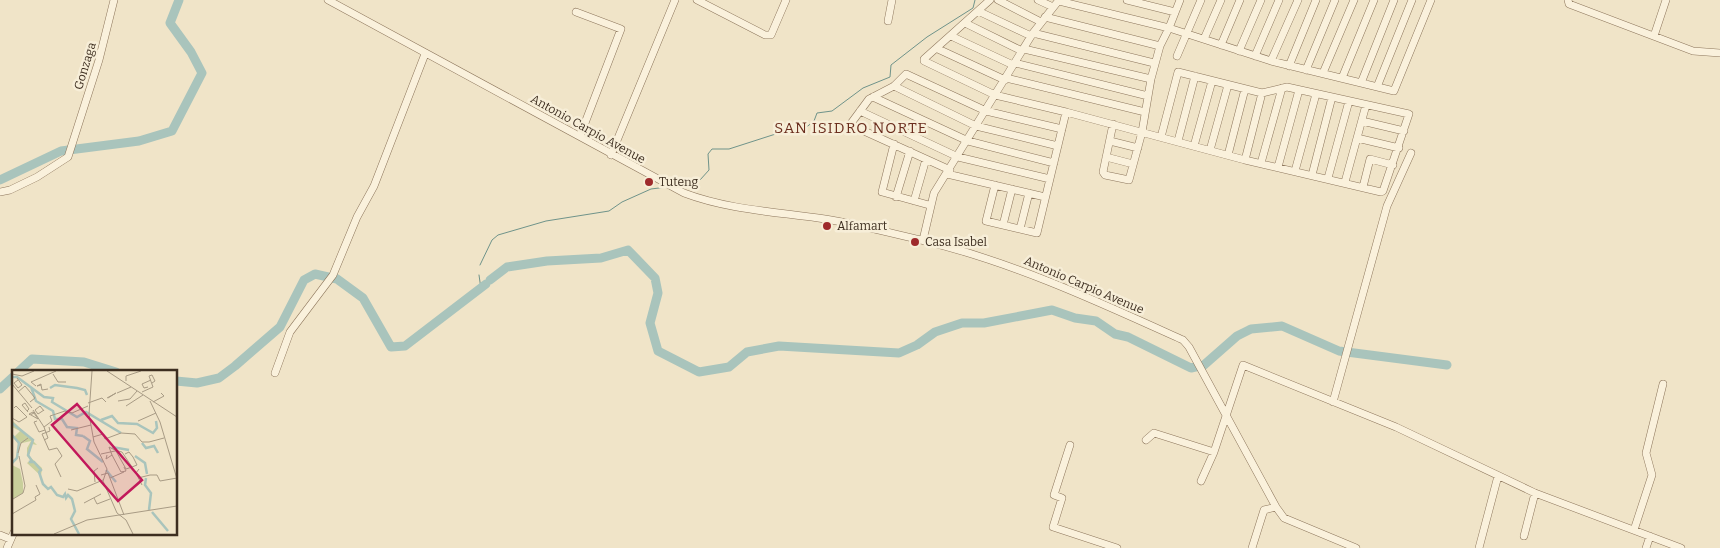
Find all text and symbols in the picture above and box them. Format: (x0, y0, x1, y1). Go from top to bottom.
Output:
street label: Gonzaga (71, 40, 99, 91)
street label: Antonio Carpio Avenue (528, 92, 648, 166)
district label: SAN ISIDRO NORTE (774, 119, 928, 137)
place label: Tuteng (659, 175, 699, 189)
marker: Tuteng (643, 176, 655, 188)
place label: Alfamart (837, 219, 888, 233)
marker: Alfamart (821, 220, 833, 232)
place label: Casa Isabel (925, 235, 988, 249)
marker: Casa Isabel (909, 236, 921, 248)
street label: Antonio Carpio Avenue (1022, 253, 1146, 317)
inset map (12, 370, 178, 536)

